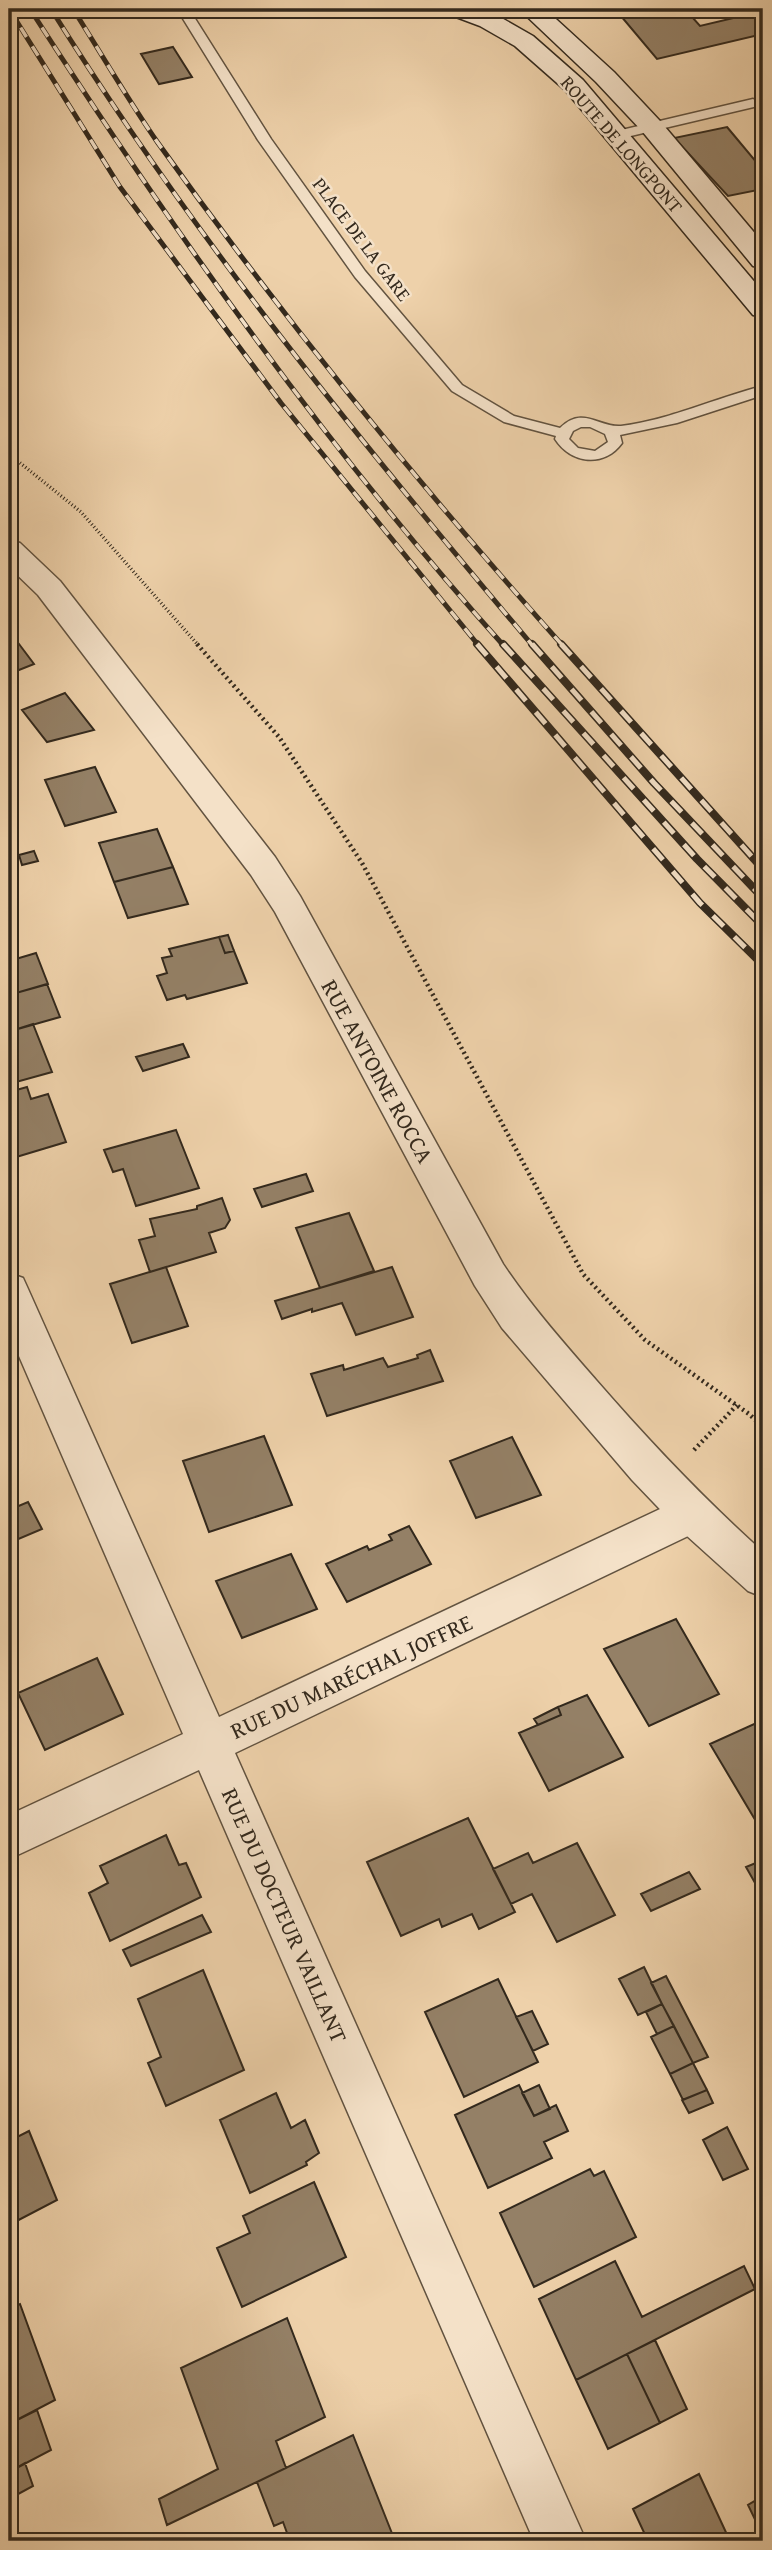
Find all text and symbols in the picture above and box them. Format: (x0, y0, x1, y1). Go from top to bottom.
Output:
street label: ROUTE DE LONGPONT (554, 69, 690, 219)
street label: PLACE DE LA GARE (306, 171, 418, 307)
street label: RUE ANTOINE ROCCA (314, 973, 442, 1169)
street label: RUE DU MARÉCHAL JOFFRE (225, 1605, 477, 1747)
street label: RUE DU DOCTEUR VAILLANT (214, 1782, 356, 2048)

